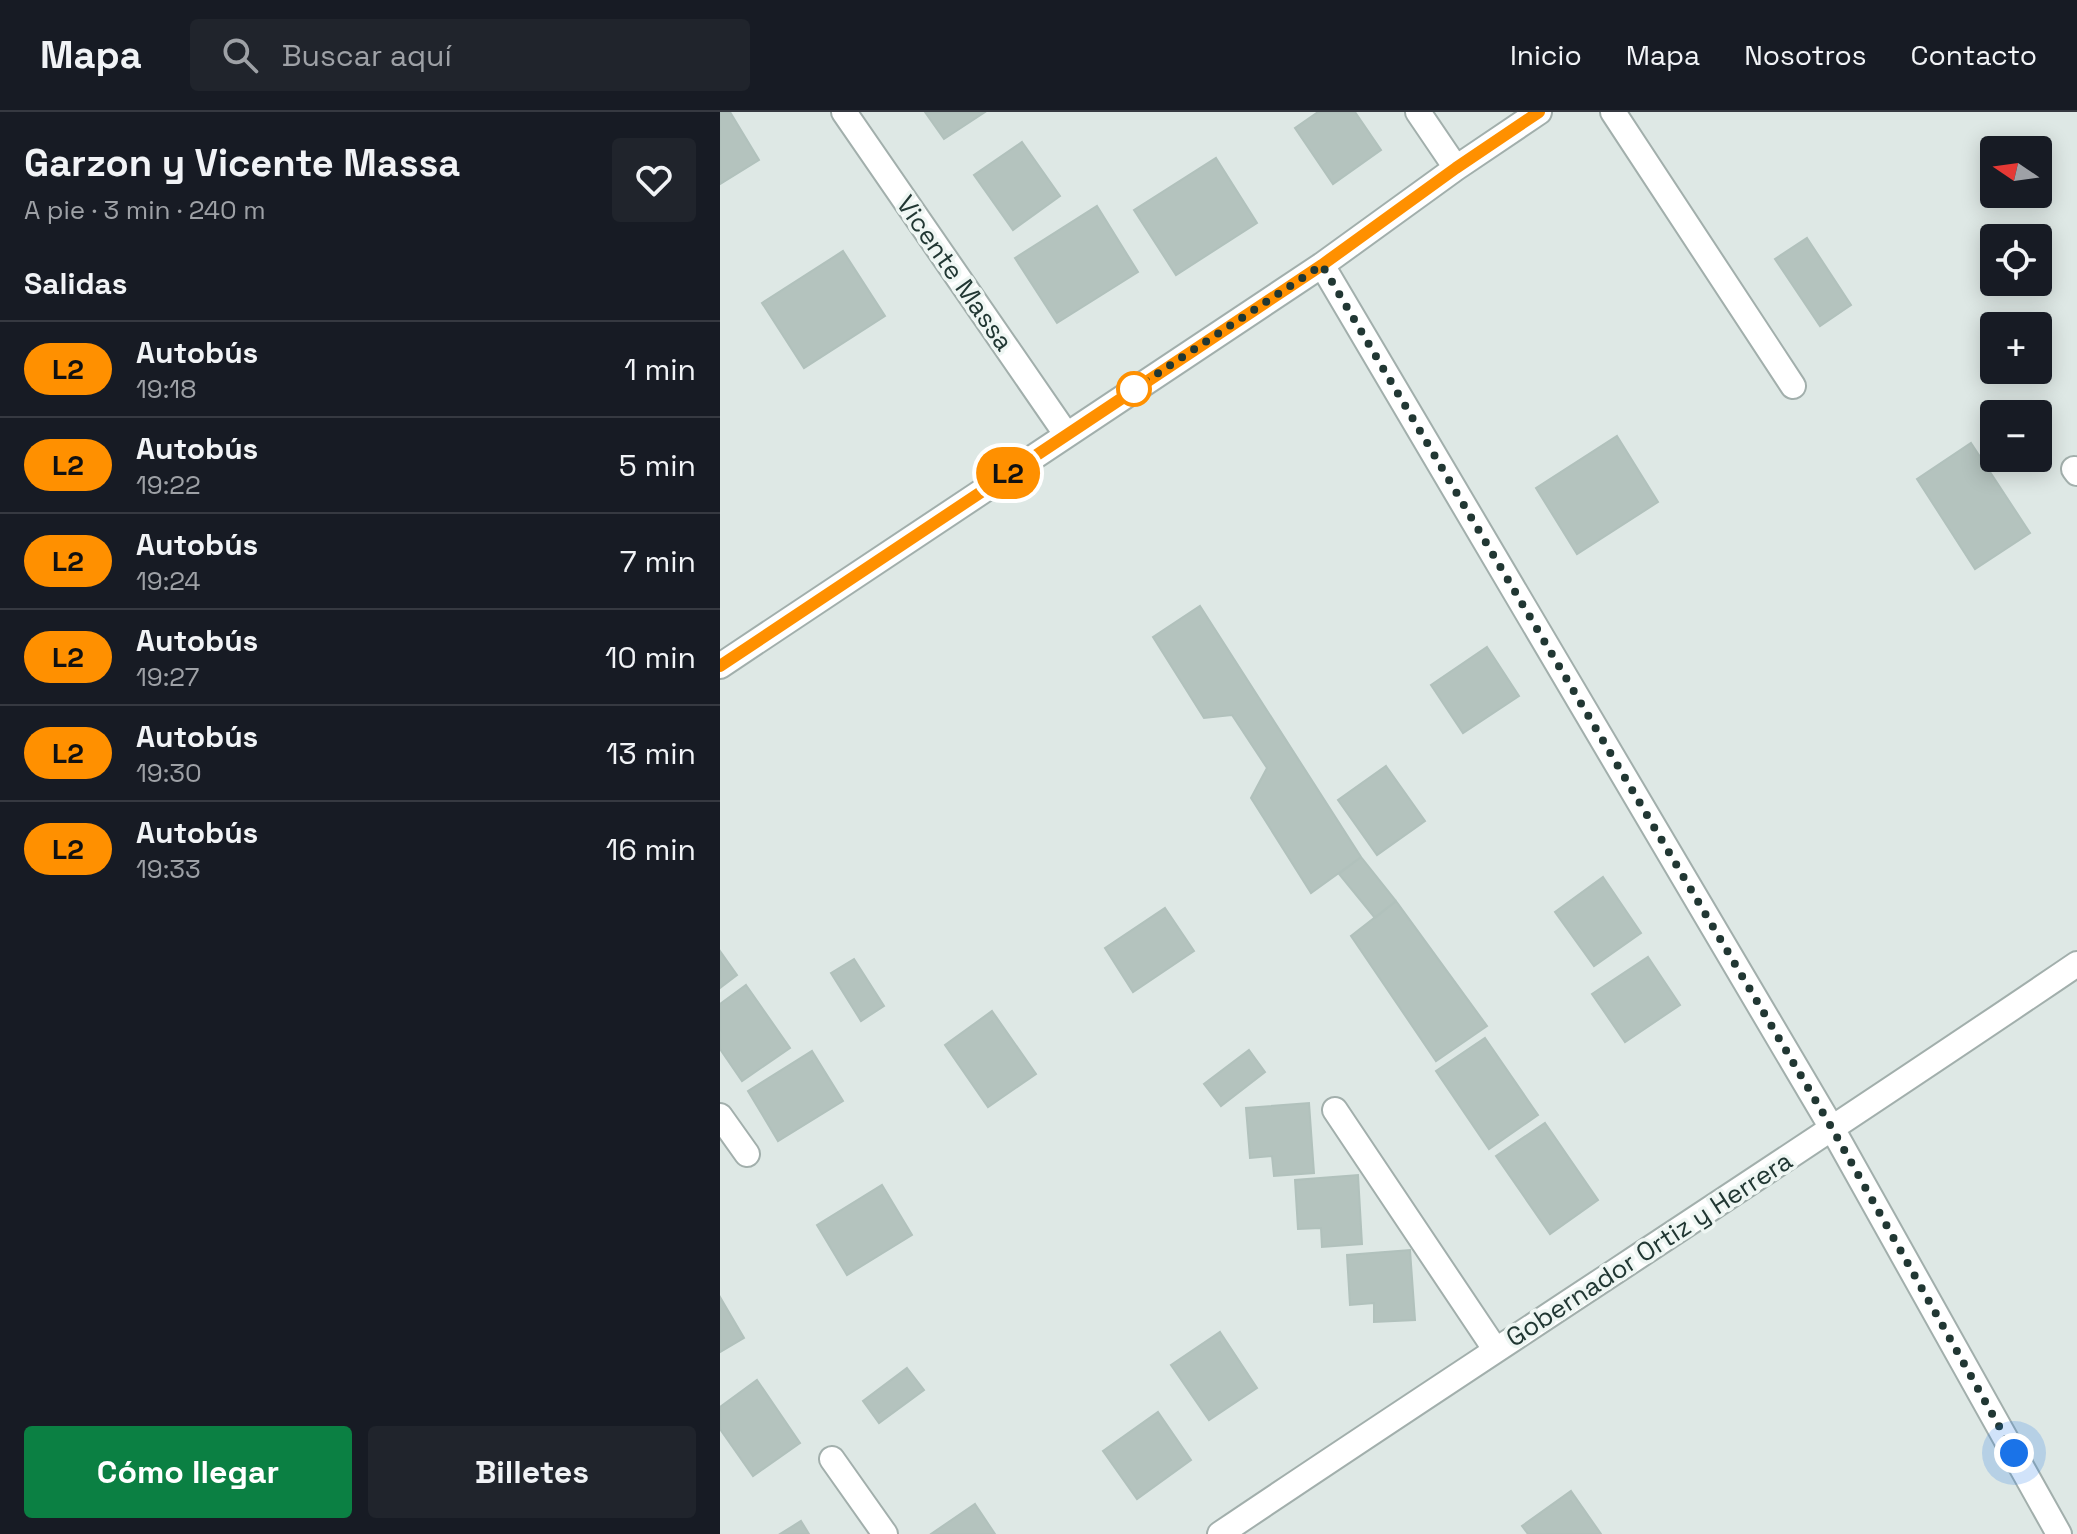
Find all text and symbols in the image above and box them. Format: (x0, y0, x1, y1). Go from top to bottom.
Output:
search box (190, 19, 750, 91)
text: Mapa (40, 31, 142, 79)
icon: search (218, 33, 262, 77)
text: Buscar aquí (282, 36, 452, 75)
text: Inicio (1510, 37, 1582, 73)
text: Mapa (1626, 37, 1700, 73)
text: Nosotros (1744, 37, 1867, 73)
text: Contacto (1911, 37, 2037, 73)
north arrow (1980, 136, 2052, 208)
map controls (1980, 136, 2052, 472)
button: heart (612, 138, 696, 222)
text: Garzon y Vicente Massa (24, 139, 460, 187)
street label: Vicente Massa (889, 189, 1021, 357)
text: A pie · 3 min · 240 m (24, 193, 266, 227)
button: locate (1980, 224, 2052, 296)
text: Salidas (24, 264, 128, 303)
button: + (1980, 312, 2052, 384)
text: Autobús (136, 333, 258, 372)
text: 1 min (624, 350, 696, 389)
text: L2 (52, 351, 84, 387)
text: 19:18 (136, 372, 196, 406)
unlabelled marker (1117, 372, 1151, 406)
button: − (1980, 400, 2052, 472)
text: Autobús (136, 429, 258, 468)
text: 5 min (619, 446, 696, 485)
text: L2 (52, 447, 84, 483)
line badge: L2 (972, 447, 1044, 499)
text: L2 (992, 455, 1024, 491)
text: 19:22 (136, 468, 201, 502)
text: Autobús (136, 525, 258, 564)
text: 7 min (620, 542, 696, 581)
text: L2 (52, 543, 84, 579)
text: 19:24 (136, 564, 201, 598)
text: Autobús (136, 621, 258, 660)
text: 10 min (605, 638, 696, 677)
text: L2 (52, 639, 84, 675)
text: 19:27 (136, 660, 200, 694)
text: Autobús (136, 717, 258, 756)
text: 13 min (606, 734, 696, 773)
text: L2 (52, 735, 84, 771)
text: 19:30 (136, 756, 202, 790)
text: Autobús (136, 813, 258, 852)
text: 16 min (606, 830, 696, 869)
text: L2 (52, 831, 84, 867)
text: 19:33 (136, 852, 201, 886)
street label: Gobernador Ortiz y Herrera (1499, 1144, 1799, 1354)
button: Cómo llegar (24, 1426, 352, 1518)
button: Billetes (368, 1426, 696, 1518)
your location (1994, 1433, 2034, 1473)

